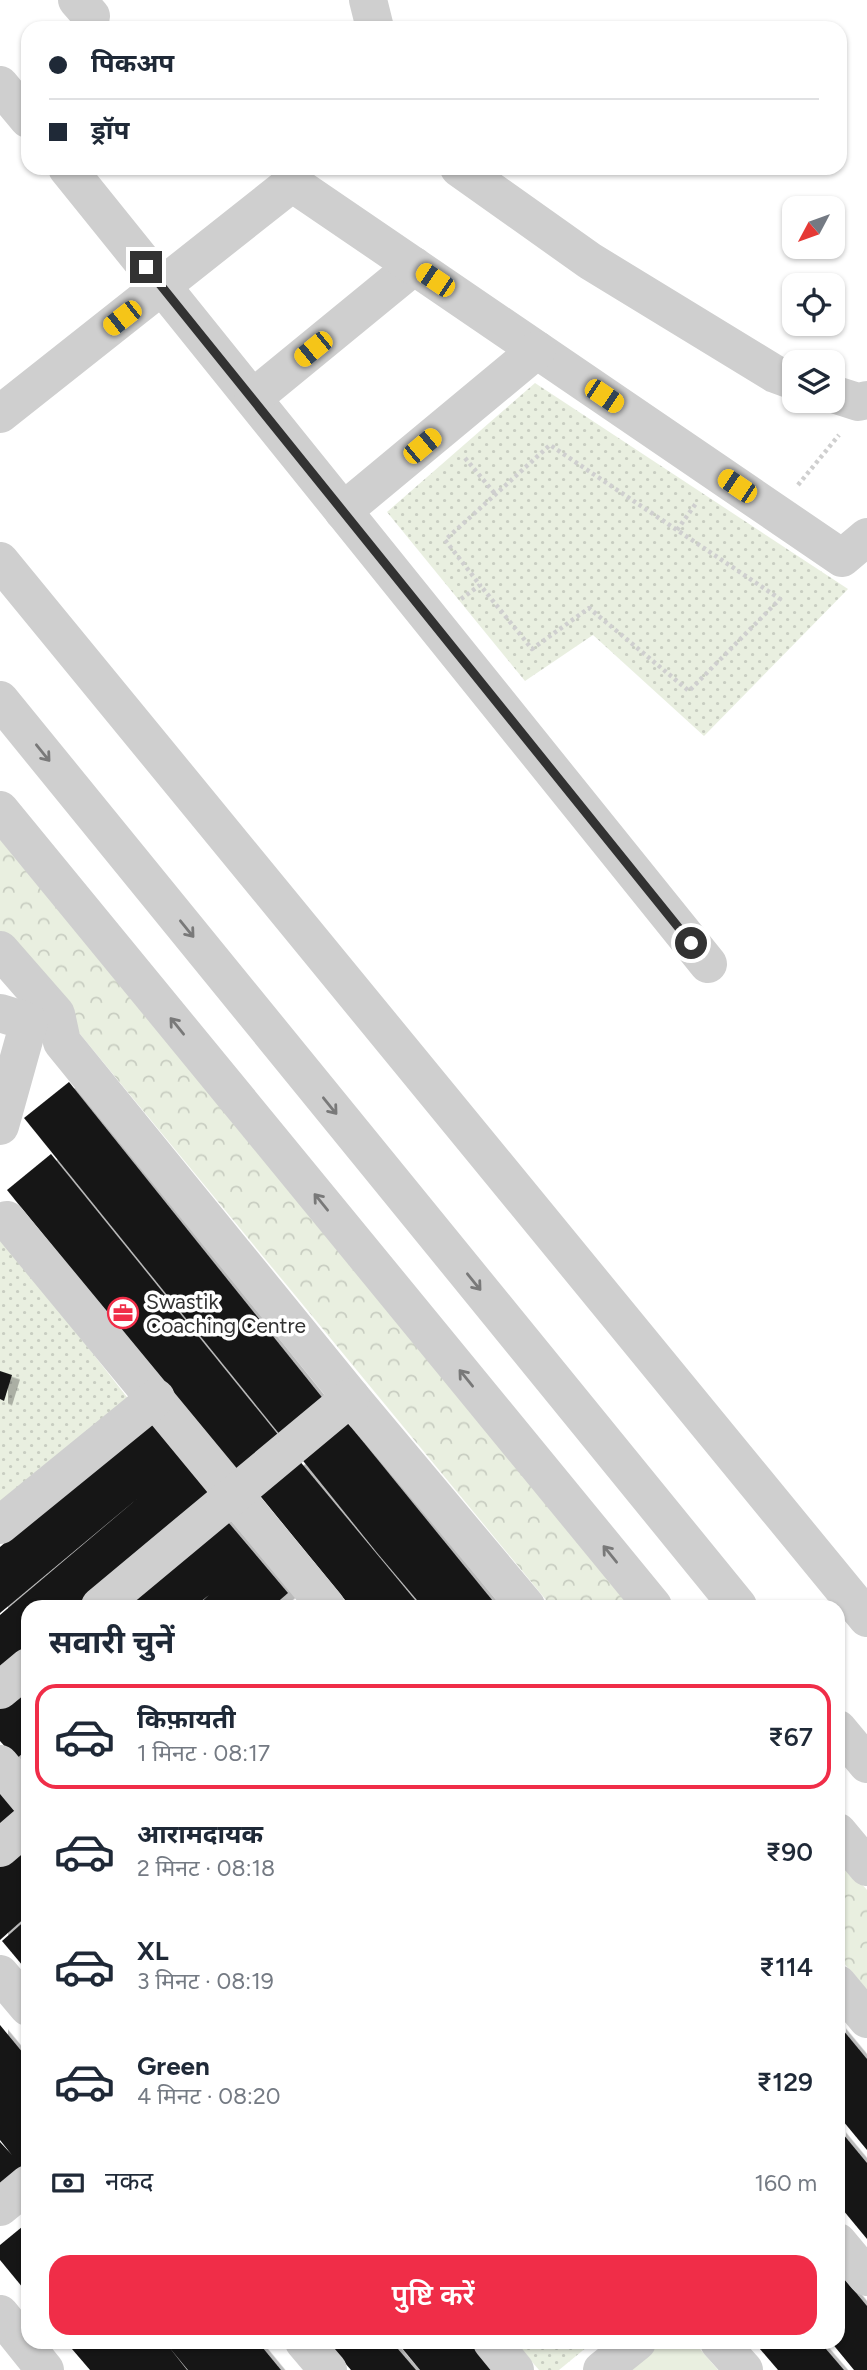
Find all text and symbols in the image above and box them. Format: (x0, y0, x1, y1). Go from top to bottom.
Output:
text: पिकअप (91, 47, 174, 79)
text: ड्रॉप (91, 114, 129, 146)
north arrow (782, 196, 845, 259)
map controls (782, 196, 845, 413)
route end (130, 251, 162, 283)
car (412, 260, 459, 300)
button: locate (782, 273, 845, 336)
car (99, 297, 146, 339)
car (291, 328, 336, 370)
button: layers (782, 350, 845, 413)
car (581, 376, 628, 416)
car (400, 424, 445, 468)
car (714, 466, 761, 506)
one-way arrow (35, 744, 51, 762)
one-way arrow (179, 920, 195, 938)
route start (675, 927, 707, 959)
one-way arrow (169, 1017, 185, 1035)
one-way arrow (323, 1096, 338, 1114)
one-way arrow (314, 1193, 329, 1211)
one-way arrow (466, 1273, 482, 1291)
place label: Swastik Coaching Centre (146, 1289, 306, 1338)
office icon: Swastik Coaching Centre (106, 1296, 140, 1330)
one-way arrow (458, 1369, 473, 1387)
one-way arrow (602, 1545, 618, 1563)
text: सवारी चुनें (49, 1623, 174, 1661)
text: किफ़ायती (137, 1703, 236, 1735)
icon: car (53, 1705, 116, 1768)
text: ₹67 (768, 1721, 813, 1753)
text: 1 मिनट · 08:17 (137, 1739, 270, 1767)
text: आरामदायक (137, 1818, 263, 1850)
icon: car (53, 1820, 116, 1883)
text: ₹90 (765, 1836, 813, 1868)
text: 2 मिनट · 08:18 (137, 1854, 275, 1882)
icon: car (53, 1935, 116, 1998)
text: XL (137, 1935, 169, 1967)
text: ₹114 (759, 1951, 813, 1983)
text: 3 मिनट · 08:19 (137, 1967, 274, 1995)
icon: car (53, 2050, 116, 2113)
text: Green (137, 2050, 210, 2082)
text: ₹129 (757, 2066, 813, 2098)
text: 4 मिनट · 08:20 (137, 2082, 281, 2110)
icon: cash (49, 2164, 87, 2202)
text: नकद (105, 2165, 153, 2197)
text: 160 m (754, 2169, 817, 2197)
button: पुष्टि करें (49, 2255, 817, 2335)

